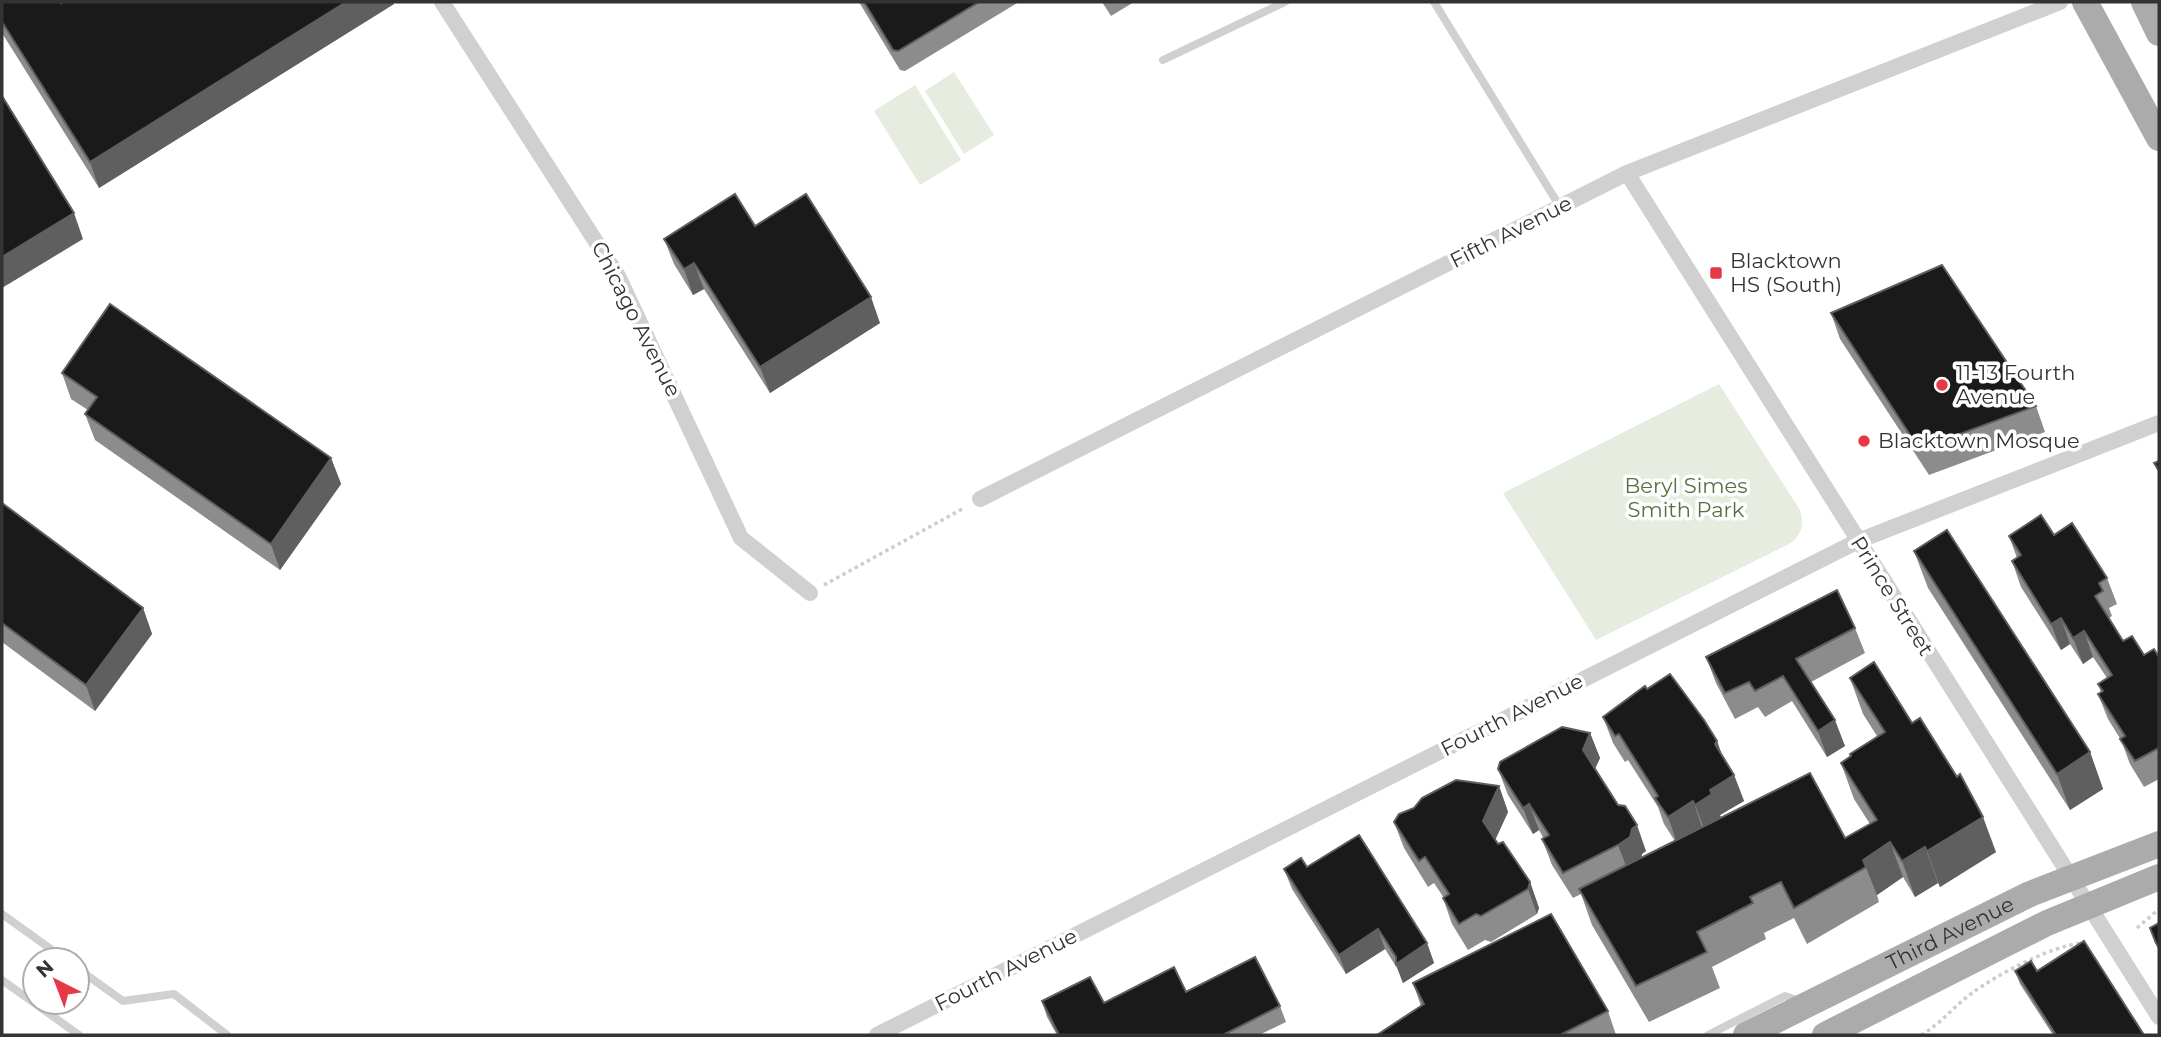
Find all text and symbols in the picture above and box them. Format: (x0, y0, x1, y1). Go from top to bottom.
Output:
street label: Fifth Avenue (1446, 190, 1576, 273)
street label: Chicago Avenue (586, 237, 686, 401)
place label: Blacktown HS (South) (1730, 248, 1842, 297)
marker: Blacktown HS (South) (1708, 265, 1724, 281)
place label: 11-13 Fourth Avenue (1956, 360, 2075, 409)
marker: 11-13 Fourth Avenue (1934, 377, 1950, 393)
place label: Blacktown Mosque (1878, 428, 2080, 453)
marker: Blacktown Mosque (1856, 433, 1872, 449)
park label: Beryl Simes Smith Park (1624, 473, 1748, 522)
street label: Prince Street (1846, 531, 1939, 660)
street label: Fourth Avenue (1436, 668, 1587, 761)
street label: Third Avenue (1882, 891, 2018, 975)
street label: Fourth Avenue (930, 923, 1081, 1016)
north arrow (21, 946, 91, 1016)
text: N (32, 955, 58, 982)

